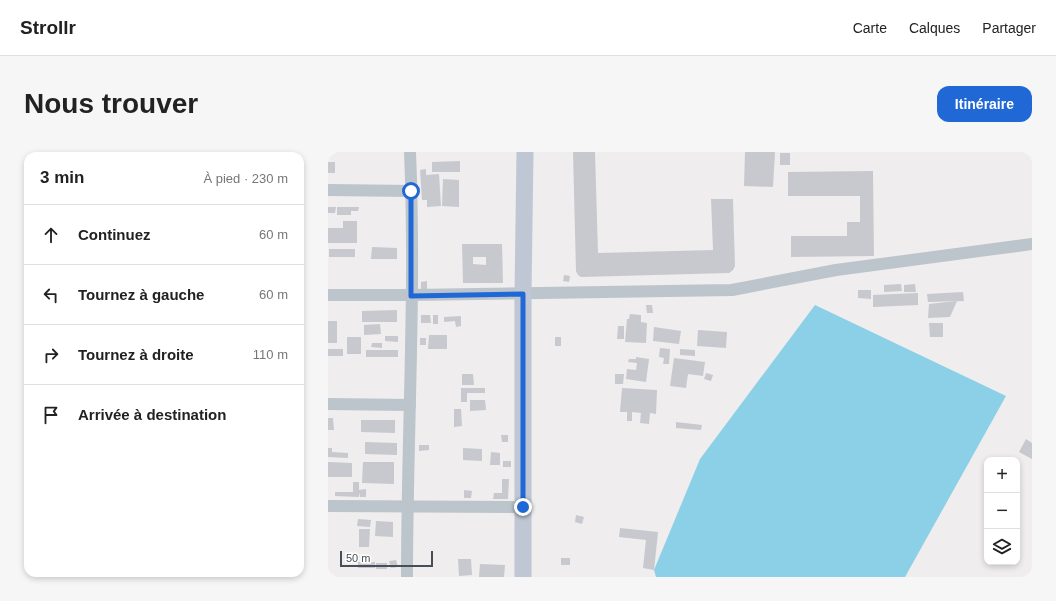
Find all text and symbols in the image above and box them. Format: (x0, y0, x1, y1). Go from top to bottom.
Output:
text: Strollr (20, 17, 76, 38)
text: Carte (853, 20, 887, 36)
text: Calques (909, 20, 960, 36)
text: Partager (982, 20, 1036, 36)
button: Itinéraire (937, 86, 1032, 122)
text: Nous trouver (24, 88, 198, 119)
text: 3 min (40, 168, 84, 187)
text: À pied · 230 m (203, 171, 288, 186)
route start (402, 182, 420, 200)
icon: ahead (40, 224, 62, 246)
text: Continuez (78, 226, 151, 243)
text: 60 m (259, 227, 288, 242)
icon: left (40, 284, 62, 306)
text: Tournez à gauche (78, 286, 204, 303)
text: 60 m (259, 287, 288, 302)
icon: right (40, 344, 62, 366)
text: Tournez à droite (78, 346, 194, 363)
text: 110 m (253, 347, 288, 362)
icon: arrive (40, 404, 62, 426)
text: Arrivée à destination (78, 406, 226, 423)
map controls (984, 457, 1020, 565)
button: + (984, 457, 1020, 493)
button: − (984, 493, 1020, 529)
route end (514, 498, 532, 516)
button: layers (984, 529, 1020, 565)
scale bar (340, 549, 433, 568)
text: 50 m (346, 552, 370, 564)

